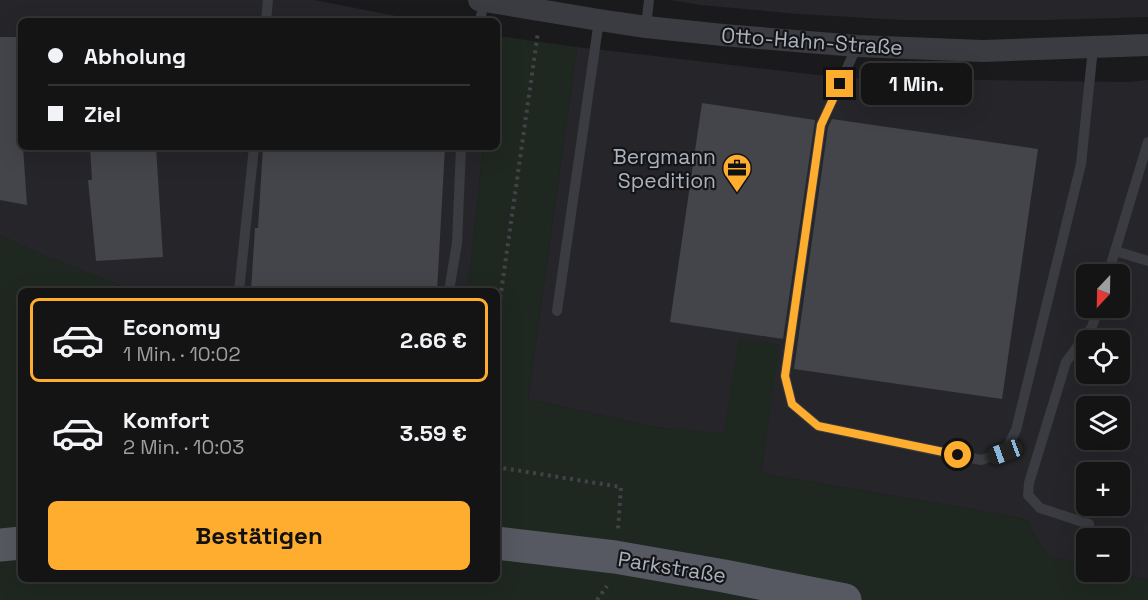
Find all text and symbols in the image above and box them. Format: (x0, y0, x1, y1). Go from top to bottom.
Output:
street label: Otto-Hahn-Straße (720, 21, 904, 61)
text: Abholung (84, 42, 186, 70)
callout: 1 Min. (861, 63, 972, 105)
route end (826, 70, 853, 97)
text: 1 Min. (889, 71, 944, 97)
text: Ziel (84, 100, 121, 128)
place label: Bergmann Spedition (613, 143, 716, 194)
office icon: Bergmann Spedition (721, 152, 753, 194)
north arrow (1076, 264, 1130, 318)
map controls (1076, 264, 1130, 582)
icon: car (51, 313, 105, 367)
text: Economy (123, 313, 221, 341)
text: 2.66 € (400, 326, 467, 354)
button: locate (1076, 330, 1130, 384)
text: 1 Min. · 10:02 (123, 341, 241, 367)
button: layers (1076, 396, 1130, 450)
icon: car (51, 406, 105, 460)
text: Komfort (123, 406, 210, 434)
text: 3.59 € (400, 419, 467, 447)
text: 2 Min. · 10:03 (123, 434, 244, 460)
car (985, 437, 1025, 467)
route start (944, 441, 971, 468)
button: + (1076, 462, 1130, 516)
button: Bestätigen (48, 501, 470, 570)
button: − (1076, 528, 1130, 582)
street label: Parkstraße (616, 545, 728, 589)

